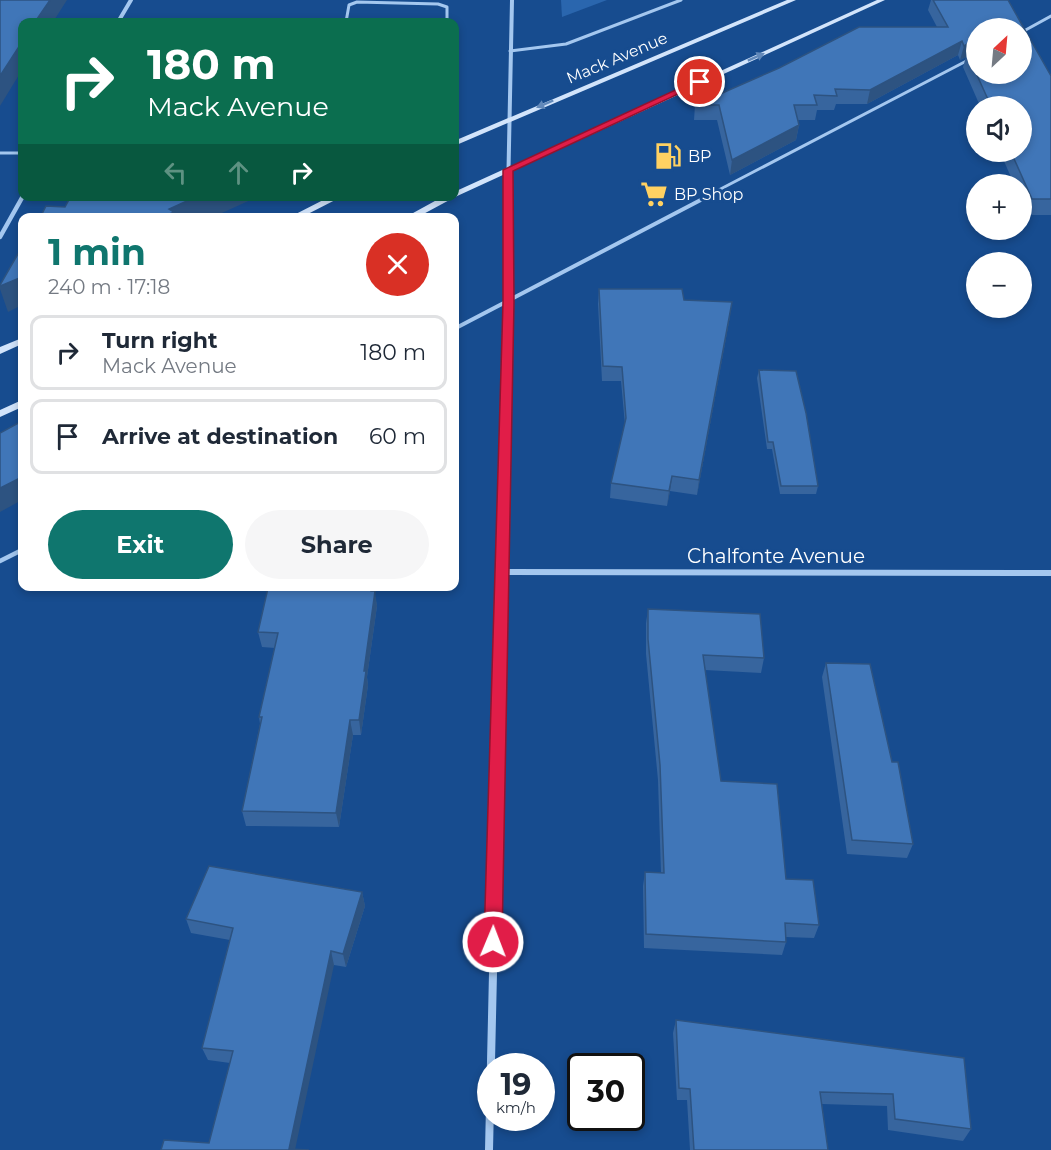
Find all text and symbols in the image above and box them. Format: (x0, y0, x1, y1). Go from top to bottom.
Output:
north arrow (966, 18, 1032, 84)
map controls (966, 18, 1032, 318)
street label: Mack Avenue (564, 28, 670, 88)
text: 180 m (147, 38, 276, 90)
icon: right (48, 42, 126, 120)
one-way arrow (747, 52, 764, 61)
pin (674, 56, 725, 107)
icon: arrive (683, 65, 716, 98)
text: Mack Avenue (147, 90, 329, 123)
button: sound (966, 96, 1032, 162)
one-way arrow (537, 100, 554, 109)
fuel station icon: BP (653, 141, 683, 171)
place label: BP (688, 147, 712, 166)
icon: left (159, 156, 192, 189)
icon: ahead (222, 156, 255, 189)
icon: right (285, 156, 318, 189)
button: + (966, 174, 1032, 240)
supermarket icon: BP Shop (639, 179, 669, 209)
place label: BP Shop (674, 185, 743, 204)
text: 1 min (48, 230, 146, 274)
button: close (366, 233, 429, 296)
button: − (966, 252, 1032, 318)
text: 240 m · 17:18 (48, 275, 170, 299)
text: Turn right (102, 327, 217, 354)
icon: right (51, 336, 84, 369)
text: 180 m (360, 339, 426, 366)
text: Mack Avenue (102, 354, 237, 378)
icon: arrive (51, 420, 84, 453)
text: Arrive at destination (102, 423, 338, 450)
text: 60 m (369, 423, 426, 450)
button: Exit (48, 510, 233, 579)
button: Share (245, 510, 429, 579)
street label: Chalfonte Avenue (687, 544, 865, 568)
position arrow (461, 910, 525, 974)
speed limit sign: 30 (567, 1053, 645, 1131)
text: 19 (501, 1066, 531, 1103)
text: km/h (496, 1098, 536, 1117)

